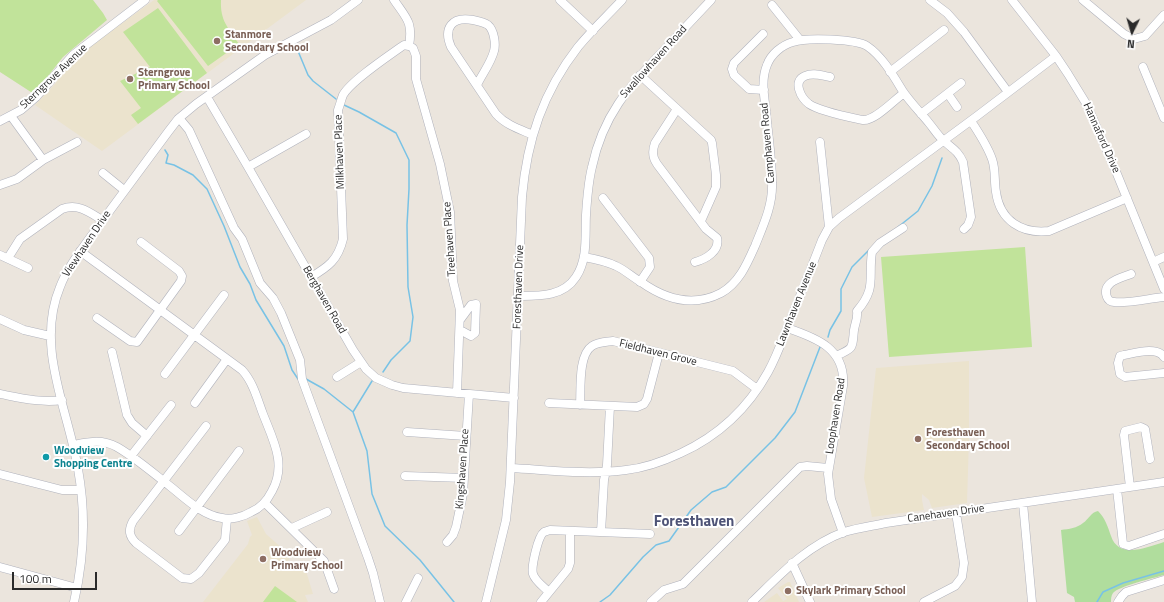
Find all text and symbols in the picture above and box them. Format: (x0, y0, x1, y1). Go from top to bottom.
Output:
north arrow (1112, 12, 1152, 52)
street label: Swallowhaven Road (618, 23, 690, 101)
place label: Stanmore Secondary School (225, 28, 309, 54)
marker: Stanmore Secondary School (212, 36, 222, 46)
text: N (1126, 36, 1135, 52)
street label: Sterngrove Avenue (18, 42, 90, 112)
place label: Sterngrove Primary School (138, 66, 210, 92)
marker: Sterngrove Primary School (125, 74, 135, 84)
street label: Hannaford Drive (1080, 101, 1122, 175)
street label: Camphaven Road (758, 102, 778, 184)
street label: Milkhaven Place (332, 114, 348, 190)
street label: Treehaven Place (441, 201, 459, 277)
street label: Viewhaven Drive (60, 208, 114, 280)
street label: Foresthaven Drive (511, 245, 527, 329)
street label: Lawnhaven Avenue (774, 260, 820, 348)
street label: Berghaven Road (299, 264, 349, 336)
street label: Fieldhaven Grove (618, 337, 698, 369)
street label: Loophaven Road (823, 377, 849, 455)
place label: Foresthaven Secondary School (926, 426, 1010, 452)
street label: Kingshaven Place (454, 428, 472, 510)
marker: Foresthaven Secondary School (913, 434, 923, 444)
place label: Woodview Shopping Centre (54, 444, 132, 470)
marker: Woodview Shopping Centre (41, 452, 51, 462)
street label: Canehaven Drive (907, 502, 985, 526)
district label: Foresthaven (654, 513, 734, 531)
place label: Woodview Primary School (271, 546, 343, 572)
marker: Woodview Primary School (258, 554, 268, 564)
scale bar (14, 564, 99, 590)
text: 100 m (19, 569, 52, 588)
place label: Skylark Primary School (796, 584, 906, 598)
marker: Skylark Primary School (783, 586, 793, 596)

